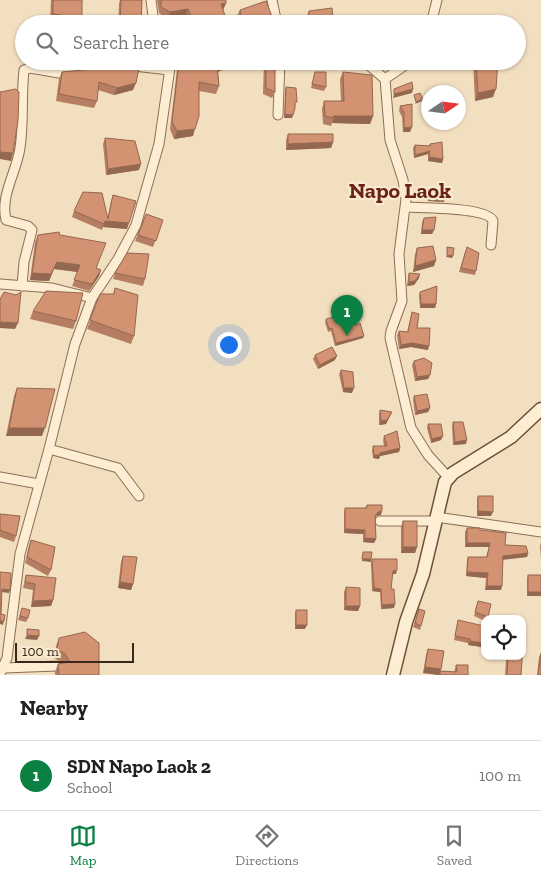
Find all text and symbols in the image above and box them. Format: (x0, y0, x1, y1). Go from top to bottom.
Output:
search box (15, 15, 526, 70)
icon: search (33, 29, 61, 57)
text: Search here (73, 31, 169, 54)
north arrow (421, 85, 466, 130)
district label: Napo Laok (349, 177, 451, 204)
pin: 1 (331, 295, 363, 336)
your location (216, 332, 242, 358)
map controls (481, 615, 526, 660)
button: locate (481, 615, 526, 660)
scale bar (15, 640, 134, 663)
text: 100 m (22, 643, 59, 660)
text: Nearby (20, 695, 88, 720)
text: SDN Napo Laok 2 (67, 755, 211, 778)
text: 1 (33, 766, 39, 785)
text: 100 m (479, 766, 521, 785)
text: School (67, 778, 113, 797)
tab: Map (69, 822, 97, 869)
tab: Directions (235, 822, 299, 869)
tab: Saved (437, 822, 472, 869)

